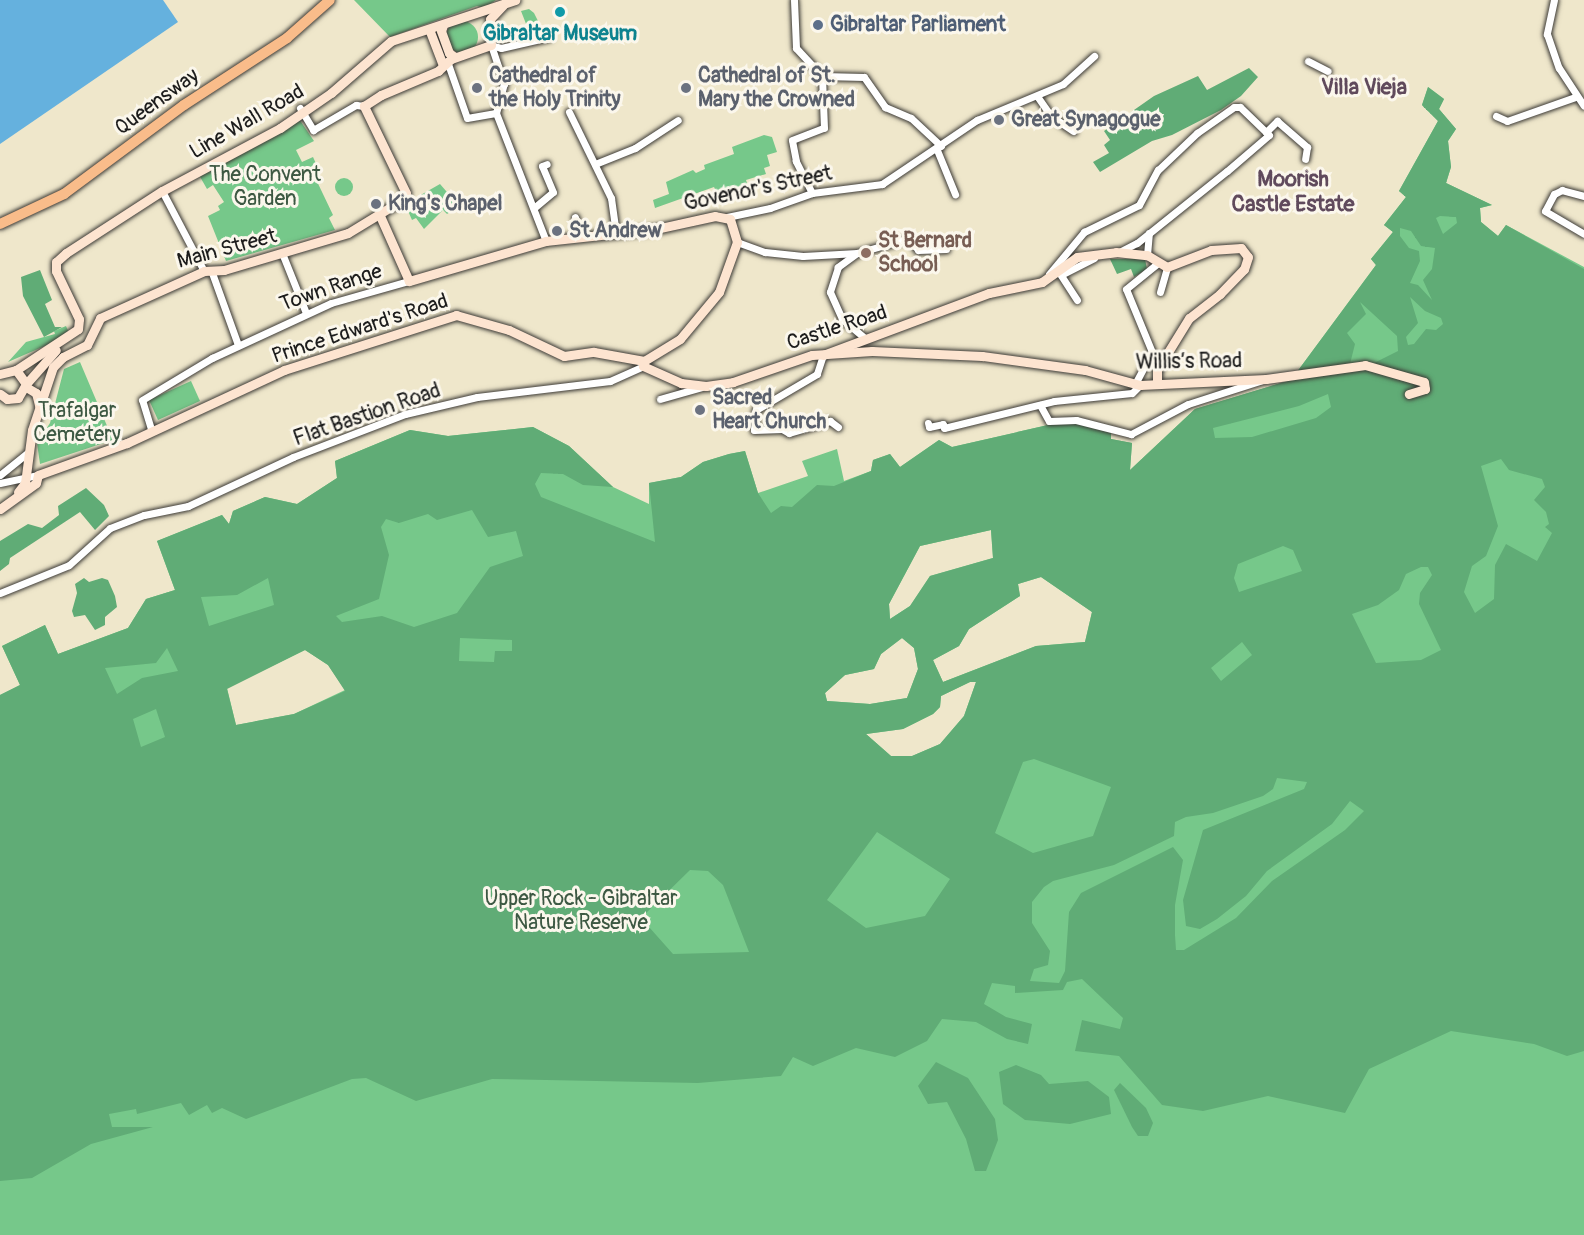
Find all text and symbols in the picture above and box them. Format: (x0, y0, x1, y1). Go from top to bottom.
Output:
marker: Gibraltar Museum (553, 5, 567, 19)
place label: Gibraltar Parliament (830, 12, 1006, 38)
marker: Gibraltar Parliament (811, 18, 825, 32)
place label: Gibraltar Museum (483, 21, 637, 47)
street label: Queensway (110, 63, 204, 141)
place label: Cathedral of the Holy Trinity (489, 63, 620, 113)
place label: Cathedral of St. Mary the Crowned (698, 63, 855, 113)
district label: Villa Vieja (1321, 75, 1407, 101)
street label: Line Wall Road (185, 79, 309, 165)
marker: Cathedral of the Holy Trinity (470, 81, 484, 95)
marker: Cathedral of St. Mary the Crowned (679, 81, 693, 95)
place label: Great Synagogue (1011, 107, 1161, 133)
marker: Great Synagogue (992, 113, 1006, 127)
street label: Govenor's Street (682, 161, 834, 217)
park label: The Convent Garden (209, 162, 321, 212)
district label: Moorish Castle Estate (1232, 166, 1354, 218)
place label: King's Chapel (388, 191, 503, 217)
marker: King's Chapel (369, 197, 383, 211)
place label: St Andrew (569, 218, 662, 244)
street label: Main Street (175, 224, 279, 274)
marker: St Andrew (550, 224, 564, 238)
place label: St Bernard School (878, 228, 972, 278)
marker: St Bernard School (859, 246, 873, 260)
street label: Town Range (277, 259, 385, 317)
street label: Prince Edward's Road (269, 289, 451, 369)
street label: Castle Road (784, 300, 890, 356)
street label: Willis’s Road (1136, 348, 1242, 376)
street label: Flat Bastion Road (290, 378, 444, 452)
place label: Sacred Heart Church (712, 385, 826, 435)
park label: Trafalgar Cemetery (33, 398, 121, 448)
marker: Sacred Heart Church (693, 403, 707, 417)
park label: Upper Rock - Gibraltar Nature Reserve (484, 886, 678, 936)

